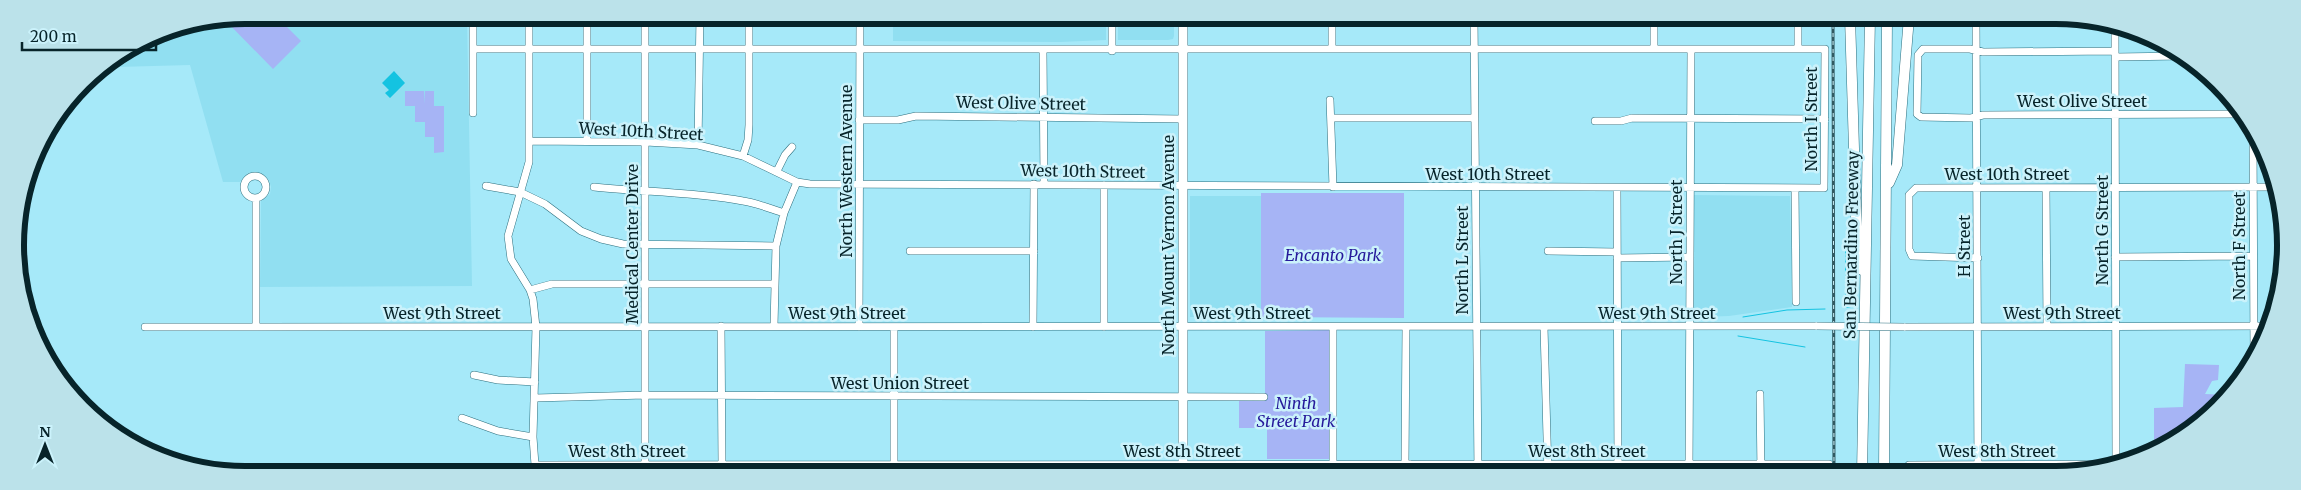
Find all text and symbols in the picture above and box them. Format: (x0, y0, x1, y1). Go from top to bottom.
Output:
scale bar (22, 20, 156, 52)
text: 200 m (30, 27, 77, 46)
street label: North I Street (1801, 66, 1821, 171)
street label: North Western Avenue (836, 85, 856, 257)
street label: West Olive Street (2016, 91, 2148, 111)
street label: West Olive Street (955, 92, 1087, 114)
street label: West 10th Street (577, 118, 705, 144)
street label: North Mount Vernon Avenue (1158, 135, 1178, 355)
street label: San Bernardino Freeway (1839, 150, 1863, 339)
street label: West 10th Street (1019, 160, 1146, 182)
street label: Medical Center Drive (622, 164, 642, 324)
street label: West 10th Street (1425, 164, 1551, 184)
street label: West 10th Street (1944, 164, 2070, 184)
street label: North G Street (2092, 174, 2112, 285)
street label: North J Street (1666, 179, 1686, 284)
street label: North F Street (2229, 191, 2249, 300)
street label: North L Street (1452, 205, 1472, 314)
street label: H Street (1954, 214, 1974, 277)
park label: Encanto Park (1285, 245, 1382, 265)
street label: West 9th Street (382, 303, 502, 323)
street label: West 9th Street (787, 303, 907, 323)
street label: West 9th Street (1192, 303, 1312, 323)
street label: West 9th Street (1597, 303, 1717, 323)
street label: West 9th Street (2002, 303, 2122, 323)
street label: West Union Street (830, 373, 970, 393)
park label: Ninth Street Park (1257, 393, 1336, 431)
north arrow (20, 420, 70, 470)
text: N (39, 423, 51, 441)
street label: West 8th Street (567, 441, 686, 461)
street label: West 8th Street (1122, 441, 1241, 461)
street label: West 8th Street (1527, 441, 1646, 461)
street label: West 8th Street (1937, 441, 2056, 461)

